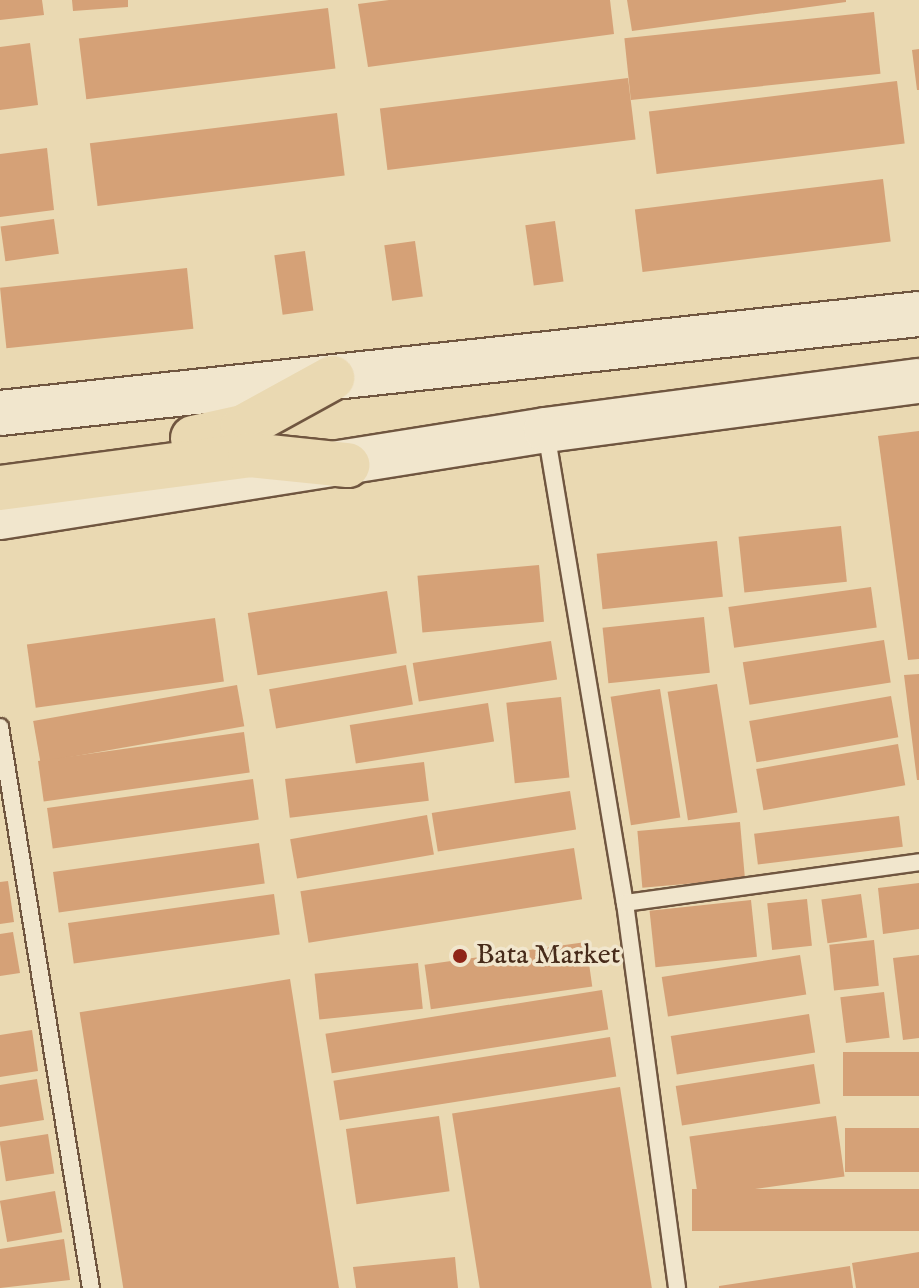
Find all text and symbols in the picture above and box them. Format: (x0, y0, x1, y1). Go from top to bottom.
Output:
place label: Bata Market (476, 939, 620, 973)
marker: Bata Market (451, 947, 469, 965)

